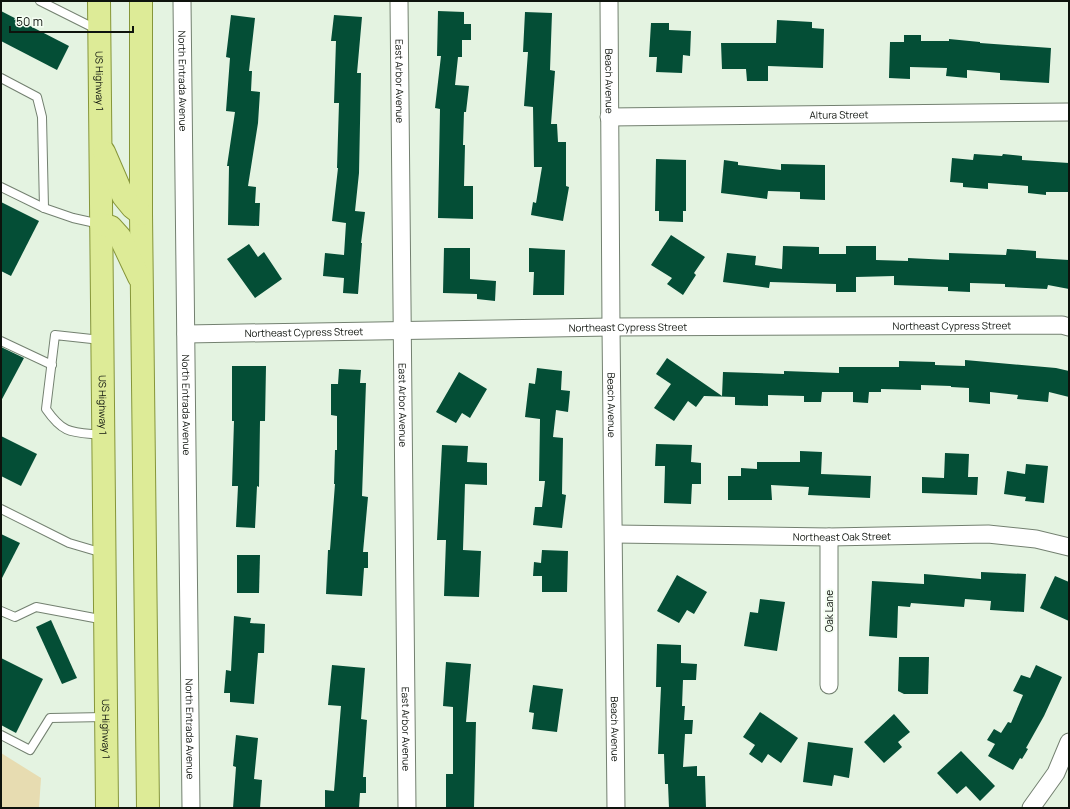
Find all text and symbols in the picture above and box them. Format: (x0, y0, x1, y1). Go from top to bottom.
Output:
scale bar (10, 8, 133, 34)
text: 50 m (16, 13, 43, 30)
street label: North Entrada Avenue (175, 31, 190, 132)
street label: East Arbor Avenue (392, 39, 407, 123)
street label: Beach Avenue (602, 48, 617, 114)
street label: US Highway 1 (92, 51, 107, 111)
street label: Altura Street (809, 107, 869, 122)
street label: Northeast Cypress Street (893, 318, 1011, 333)
street label: Northeast Cypress Street (568, 320, 687, 335)
street label: Northeast Cypress Street (245, 324, 363, 340)
street label: North Entrada Avenue (179, 354, 194, 456)
street label: East Arbor Avenue (396, 363, 410, 447)
street label: Beach Avenue (604, 372, 619, 438)
street label: US Highway 1 (96, 375, 110, 435)
street label: Northeast Oak Street (793, 529, 891, 544)
street label: Oak Lane (822, 590, 836, 632)
street label: North Entrada Avenue (183, 678, 198, 780)
street label: East Arbor Avenue (399, 687, 414, 771)
street label: Beach Avenue (608, 696, 623, 762)
street label: US Highway 1 (99, 699, 114, 759)

